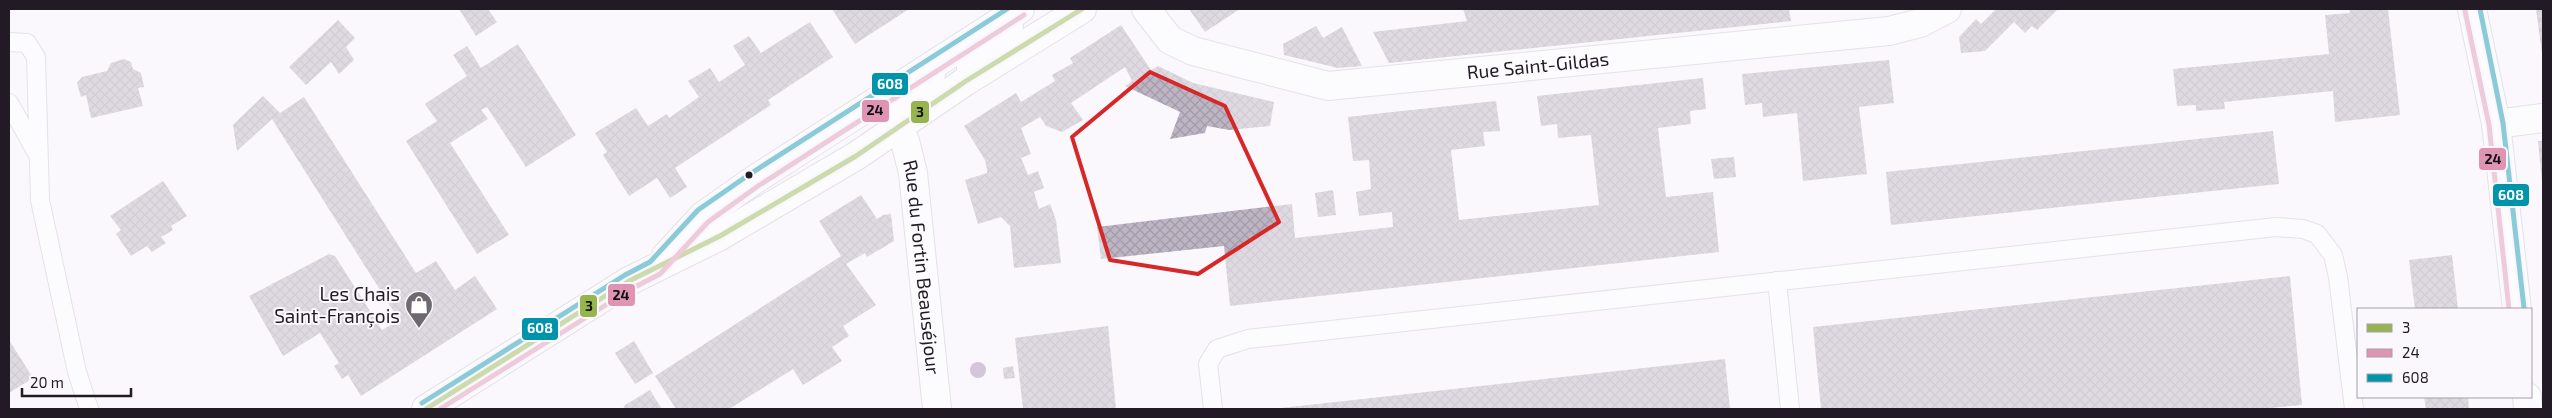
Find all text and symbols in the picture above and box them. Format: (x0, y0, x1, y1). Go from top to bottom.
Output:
street label: Rue Saint-Gildas (1466, 47, 1610, 83)
line badge: 608 (871, 72, 909, 96)
text: 608 (877, 75, 903, 92)
line badge: 24 (861, 99, 890, 123)
line badge: 3 (910, 100, 930, 124)
text: 24 (866, 101, 884, 118)
text: 3 (916, 103, 924, 120)
line badge: 24 (2478, 147, 2507, 171)
text: 24 (2484, 150, 2502, 167)
street label: Rue du Fortin Beauséjour (899, 157, 945, 376)
unlabelled marker (744, 170, 754, 180)
line badge: 608 (2492, 183, 2530, 207)
text: 608 (2498, 186, 2524, 203)
place label: Les Chais Saint-François (274, 282, 400, 328)
line badge: 24 (607, 283, 636, 307)
text: 24 (612, 286, 630, 303)
shop icon: Les Chais Saint-François (404, 290, 434, 329)
line badge: 3 (579, 294, 598, 318)
text: 3 (585, 297, 593, 314)
legend (2357, 308, 2532, 398)
line badge: 608 (521, 317, 559, 341)
text: 3 (2402, 318, 2410, 336)
text: 608 (527, 319, 553, 336)
text: 24 (2402, 343, 2420, 361)
scale bar (22, 366, 131, 398)
text: 608 (2402, 368, 2429, 386)
text: 20 m (30, 373, 64, 391)

